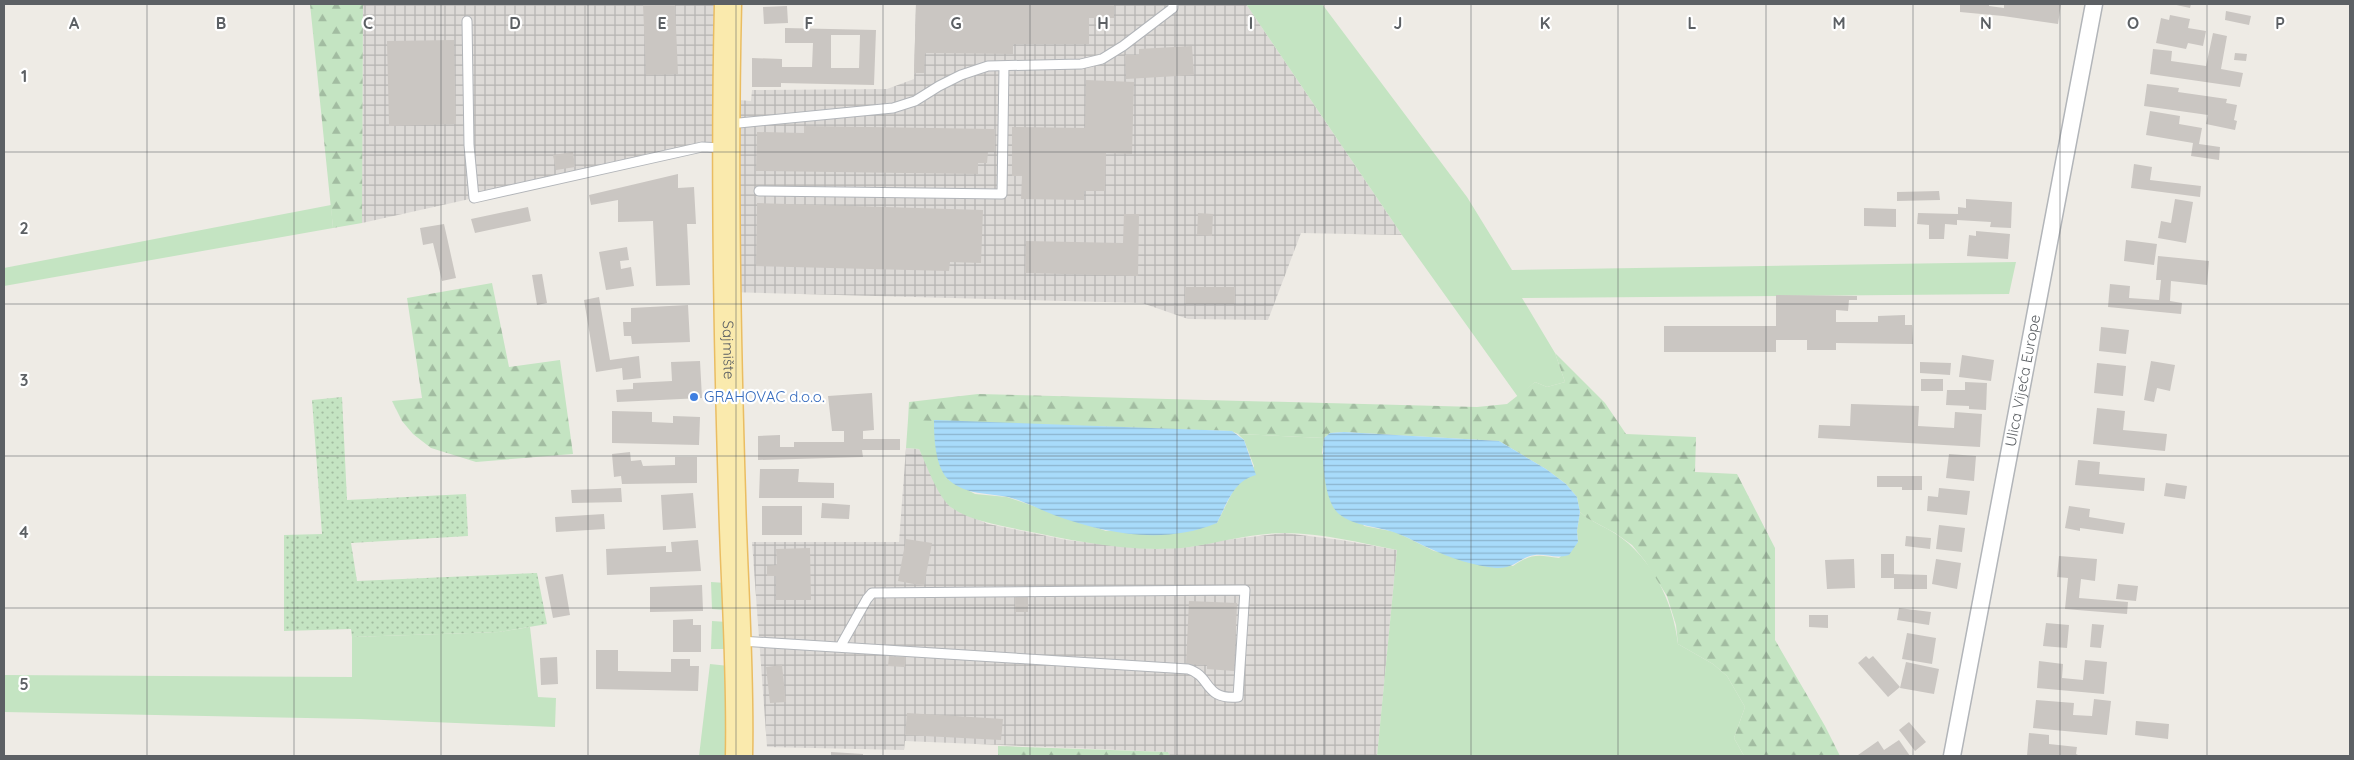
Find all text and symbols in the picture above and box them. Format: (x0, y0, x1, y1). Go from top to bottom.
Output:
text: A (69, 13, 80, 33)
text: B (216, 13, 226, 33)
text: C (363, 13, 373, 33)
text: D (509, 13, 521, 33)
text: E (657, 13, 667, 33)
text: F (805, 13, 814, 33)
text: G (950, 13, 962, 33)
text: H (1097, 13, 1109, 33)
text: I (1249, 13, 1253, 33)
text: J (1394, 13, 1402, 33)
text: K (1540, 13, 1550, 33)
text: L (1688, 13, 1697, 33)
text: M (1832, 13, 1846, 33)
text: N (1980, 13, 1992, 33)
text: O (2127, 13, 2139, 33)
text: P (2275, 13, 2285, 33)
text: 1 (21, 66, 27, 86)
text: 2 (19, 218, 29, 238)
street label: Ulica Vijeća Europe (2001, 313, 2044, 448)
street label: Sajmište (719, 320, 739, 380)
text: 3 (20, 370, 28, 390)
place label: GRAHOVAC d.o.o. (704, 387, 825, 406)
marker: GRAHOVAC d.o.o. (688, 391, 700, 403)
text: 4 (19, 522, 29, 542)
text: 5 (19, 674, 29, 694)

